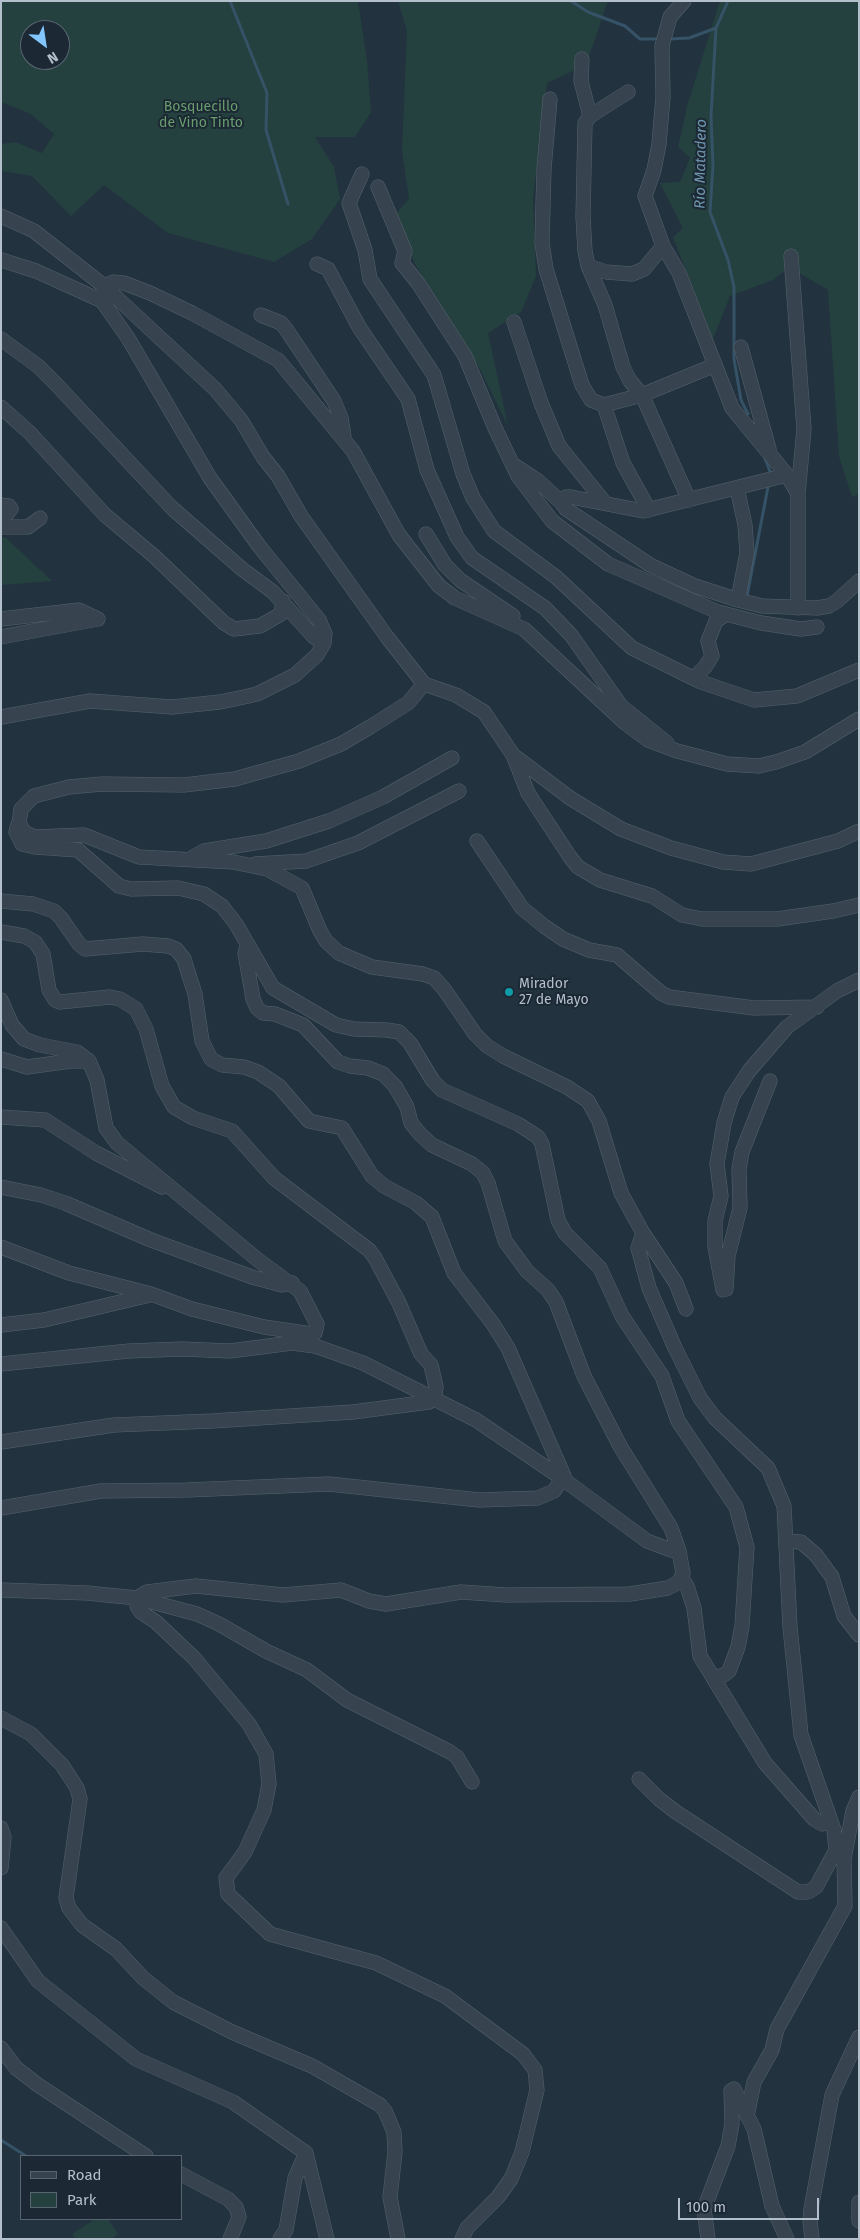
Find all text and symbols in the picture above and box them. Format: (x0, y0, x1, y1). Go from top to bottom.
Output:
north arrow (20, 20, 70, 70)
text: N (44, 48, 61, 67)
park label: Bosquecillo de Vino Tinto (159, 99, 243, 132)
water label: Río Matadero (691, 119, 711, 209)
place label: Mirador 27 de Mayo (519, 976, 589, 1009)
marker: Mirador 27 de Mayo (503, 986, 515, 998)
legend (20, 2155, 182, 2220)
text: Road (67, 2166, 102, 2184)
scale bar (680, 2188, 821, 2220)
text: Park (67, 2191, 97, 2209)
text: 100 m (686, 2198, 726, 2216)

